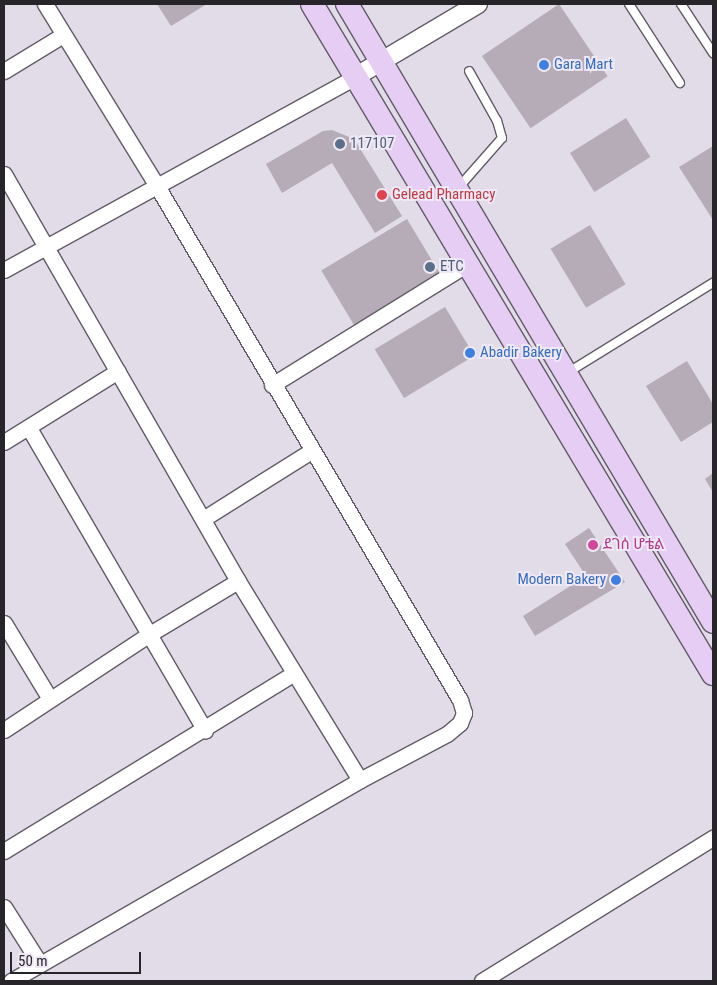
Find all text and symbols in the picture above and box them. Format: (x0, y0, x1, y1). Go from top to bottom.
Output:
place label: Gara Mart (554, 56, 613, 74)
marker: Gara Mart (538, 59, 550, 71)
place label: 117107 (350, 135, 394, 153)
marker: 117107 (334, 138, 346, 150)
place label: Gelead Pharmacy (392, 186, 495, 204)
marker: Gelead Pharmacy (376, 189, 388, 201)
place label: ETC (440, 258, 464, 276)
marker: ETC (424, 261, 436, 273)
place label: Abadir Bakery (480, 344, 562, 362)
marker: Abadir Bakery (464, 347, 476, 359)
place label: ደገሰ ሆቴል (603, 536, 664, 554)
marker: ደገሰ ሆቴል (587, 539, 599, 551)
place label: Modern Bakery (517, 571, 606, 589)
marker: Modern Bakery (610, 574, 622, 586)
scale bar (12, 942, 144, 974)
text: 50 m (18, 952, 48, 970)

